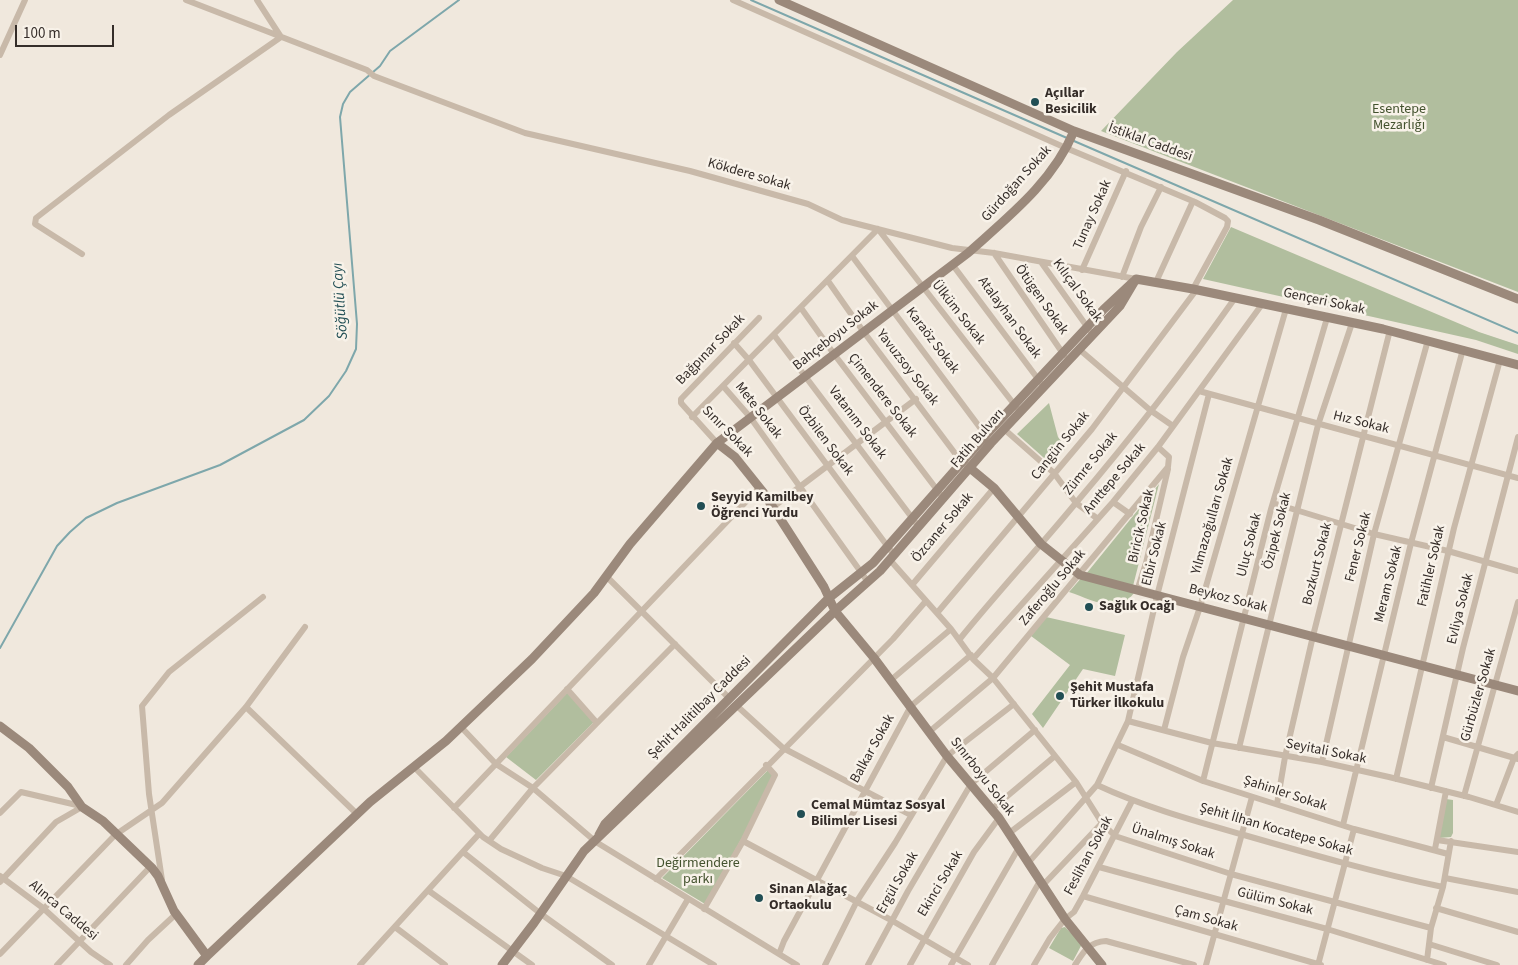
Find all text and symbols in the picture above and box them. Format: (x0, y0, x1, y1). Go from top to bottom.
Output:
scale bar (18, 15, 116, 47)
text: 100 m (23, 23, 61, 44)
place label: Açıllar Besicilik (1045, 86, 1097, 118)
marker: Açıllar Besicilik (1029, 96, 1041, 108)
park label: Esentepe Mezarlığı (1372, 102, 1426, 134)
street label: İstiklal Caddesi (1106, 120, 1194, 166)
street label: Gürdoğan Sokak (978, 143, 1056, 225)
street label: Kökdere sokak (706, 155, 792, 195)
street label: Tunay Sokak (1070, 178, 1116, 252)
street label: Kılıçal Sokak (1048, 256, 1106, 326)
water label: Söğütlü Çayı (329, 262, 353, 340)
street label: Ötügen Sokak (1011, 262, 1071, 338)
street label: Atalayhan Sokak (974, 274, 1044, 362)
street label: Ülküm Sokak (928, 277, 988, 349)
street label: Gençeri Sokak (1282, 285, 1366, 319)
street label: Bahçeboyu Sokak (790, 297, 882, 375)
street label: Karaöz Sokak (902, 304, 962, 378)
street label: Bağpınar Sokak (673, 311, 749, 389)
street label: Yavuzsoy Sokak (872, 327, 942, 409)
street label: Çimendere Sokak (844, 350, 920, 442)
street label: Mete Sokak (731, 379, 785, 443)
street label: Vatanım Sokak (824, 383, 890, 463)
street label: Sınır Sokak (698, 403, 756, 461)
street label: Özbilen Sokak (793, 403, 857, 479)
street label: Fatih Bulvarı (948, 406, 1008, 472)
street label: Cangün Sokak (1028, 408, 1094, 484)
street label: Hız Sokak (1331, 408, 1391, 438)
street label: Zümre Sokak (1060, 429, 1122, 499)
street label: Anıttepe Sokak (1080, 440, 1150, 518)
street label: Yılmazoğulları Sokak (1188, 456, 1238, 576)
street label: Biricik Sokak (1125, 487, 1159, 565)
place label: Seyyid Kamilbey Öğrenci Yurdu (711, 490, 814, 522)
street label: Özcaner Sokak (909, 490, 977, 566)
street label: Özipek Sokak (1260, 491, 1296, 571)
marker: Seyyid Kamilbey Öğrenci Yurdu (695, 500, 707, 512)
street label: Fener Sokak (1342, 510, 1376, 584)
street label: Uluç Sokak (1234, 511, 1266, 579)
street label: Elbir Sokak (1139, 520, 1171, 588)
street label: Bozkurt Sokak (1300, 521, 1336, 607)
street label: Fatihler Sokak (1414, 524, 1450, 608)
street label: Meram Sokak (1371, 544, 1407, 624)
street label: Zaferoğlu Sokak (1016, 546, 1090, 630)
street label: Evliya Sokak (1444, 572, 1478, 646)
street label: Beykoz Sokak (1187, 581, 1269, 617)
place label: Sağlık Ocağı (1099, 599, 1175, 615)
marker: Sağlık Ocağı (1083, 601, 1095, 613)
street label: Gürbüzler Sokak (1458, 646, 1500, 744)
street label: Şehit Halitilbay Caddesi (645, 653, 755, 763)
place label: Şehit Mustafa Türker İlkokulu (1070, 680, 1164, 712)
marker: Şehit Mustafa Türker İlkokulu (1054, 690, 1066, 702)
street label: Balkar Sokak (847, 712, 899, 786)
street label: Sınırboyu Sokak (946, 734, 1018, 820)
street label: Seyitali Sokak (1284, 736, 1368, 768)
street label: Şahinler Sokak (1241, 773, 1329, 815)
place label: Cemal Mümtaz Sosyal Bilimler Lisesi (811, 798, 945, 830)
street label: Şehit İlhan Kocatepe Sokak (1197, 800, 1355, 860)
marker: Cemal Mümtaz Sosyal Bilimler Lisesi (795, 808, 807, 820)
street label: Feslihan Sokak (1061, 813, 1117, 899)
street label: Ünalmış Sokak (1129, 821, 1217, 863)
street label: Ekinci Sokak (915, 848, 967, 920)
street label: Ergül Sokak (873, 849, 923, 917)
park label: Değirmendere parkı (656, 856, 740, 889)
street label: Alınca Caddesi (25, 877, 101, 945)
place label: Sinan Alağaç Ortaokulu (769, 882, 847, 914)
street label: Gülüm Sokak (1235, 884, 1315, 920)
marker: Sinan Alağaç Ortaokulu (753, 892, 765, 904)
street label: Çam Sokak (1172, 902, 1240, 936)

